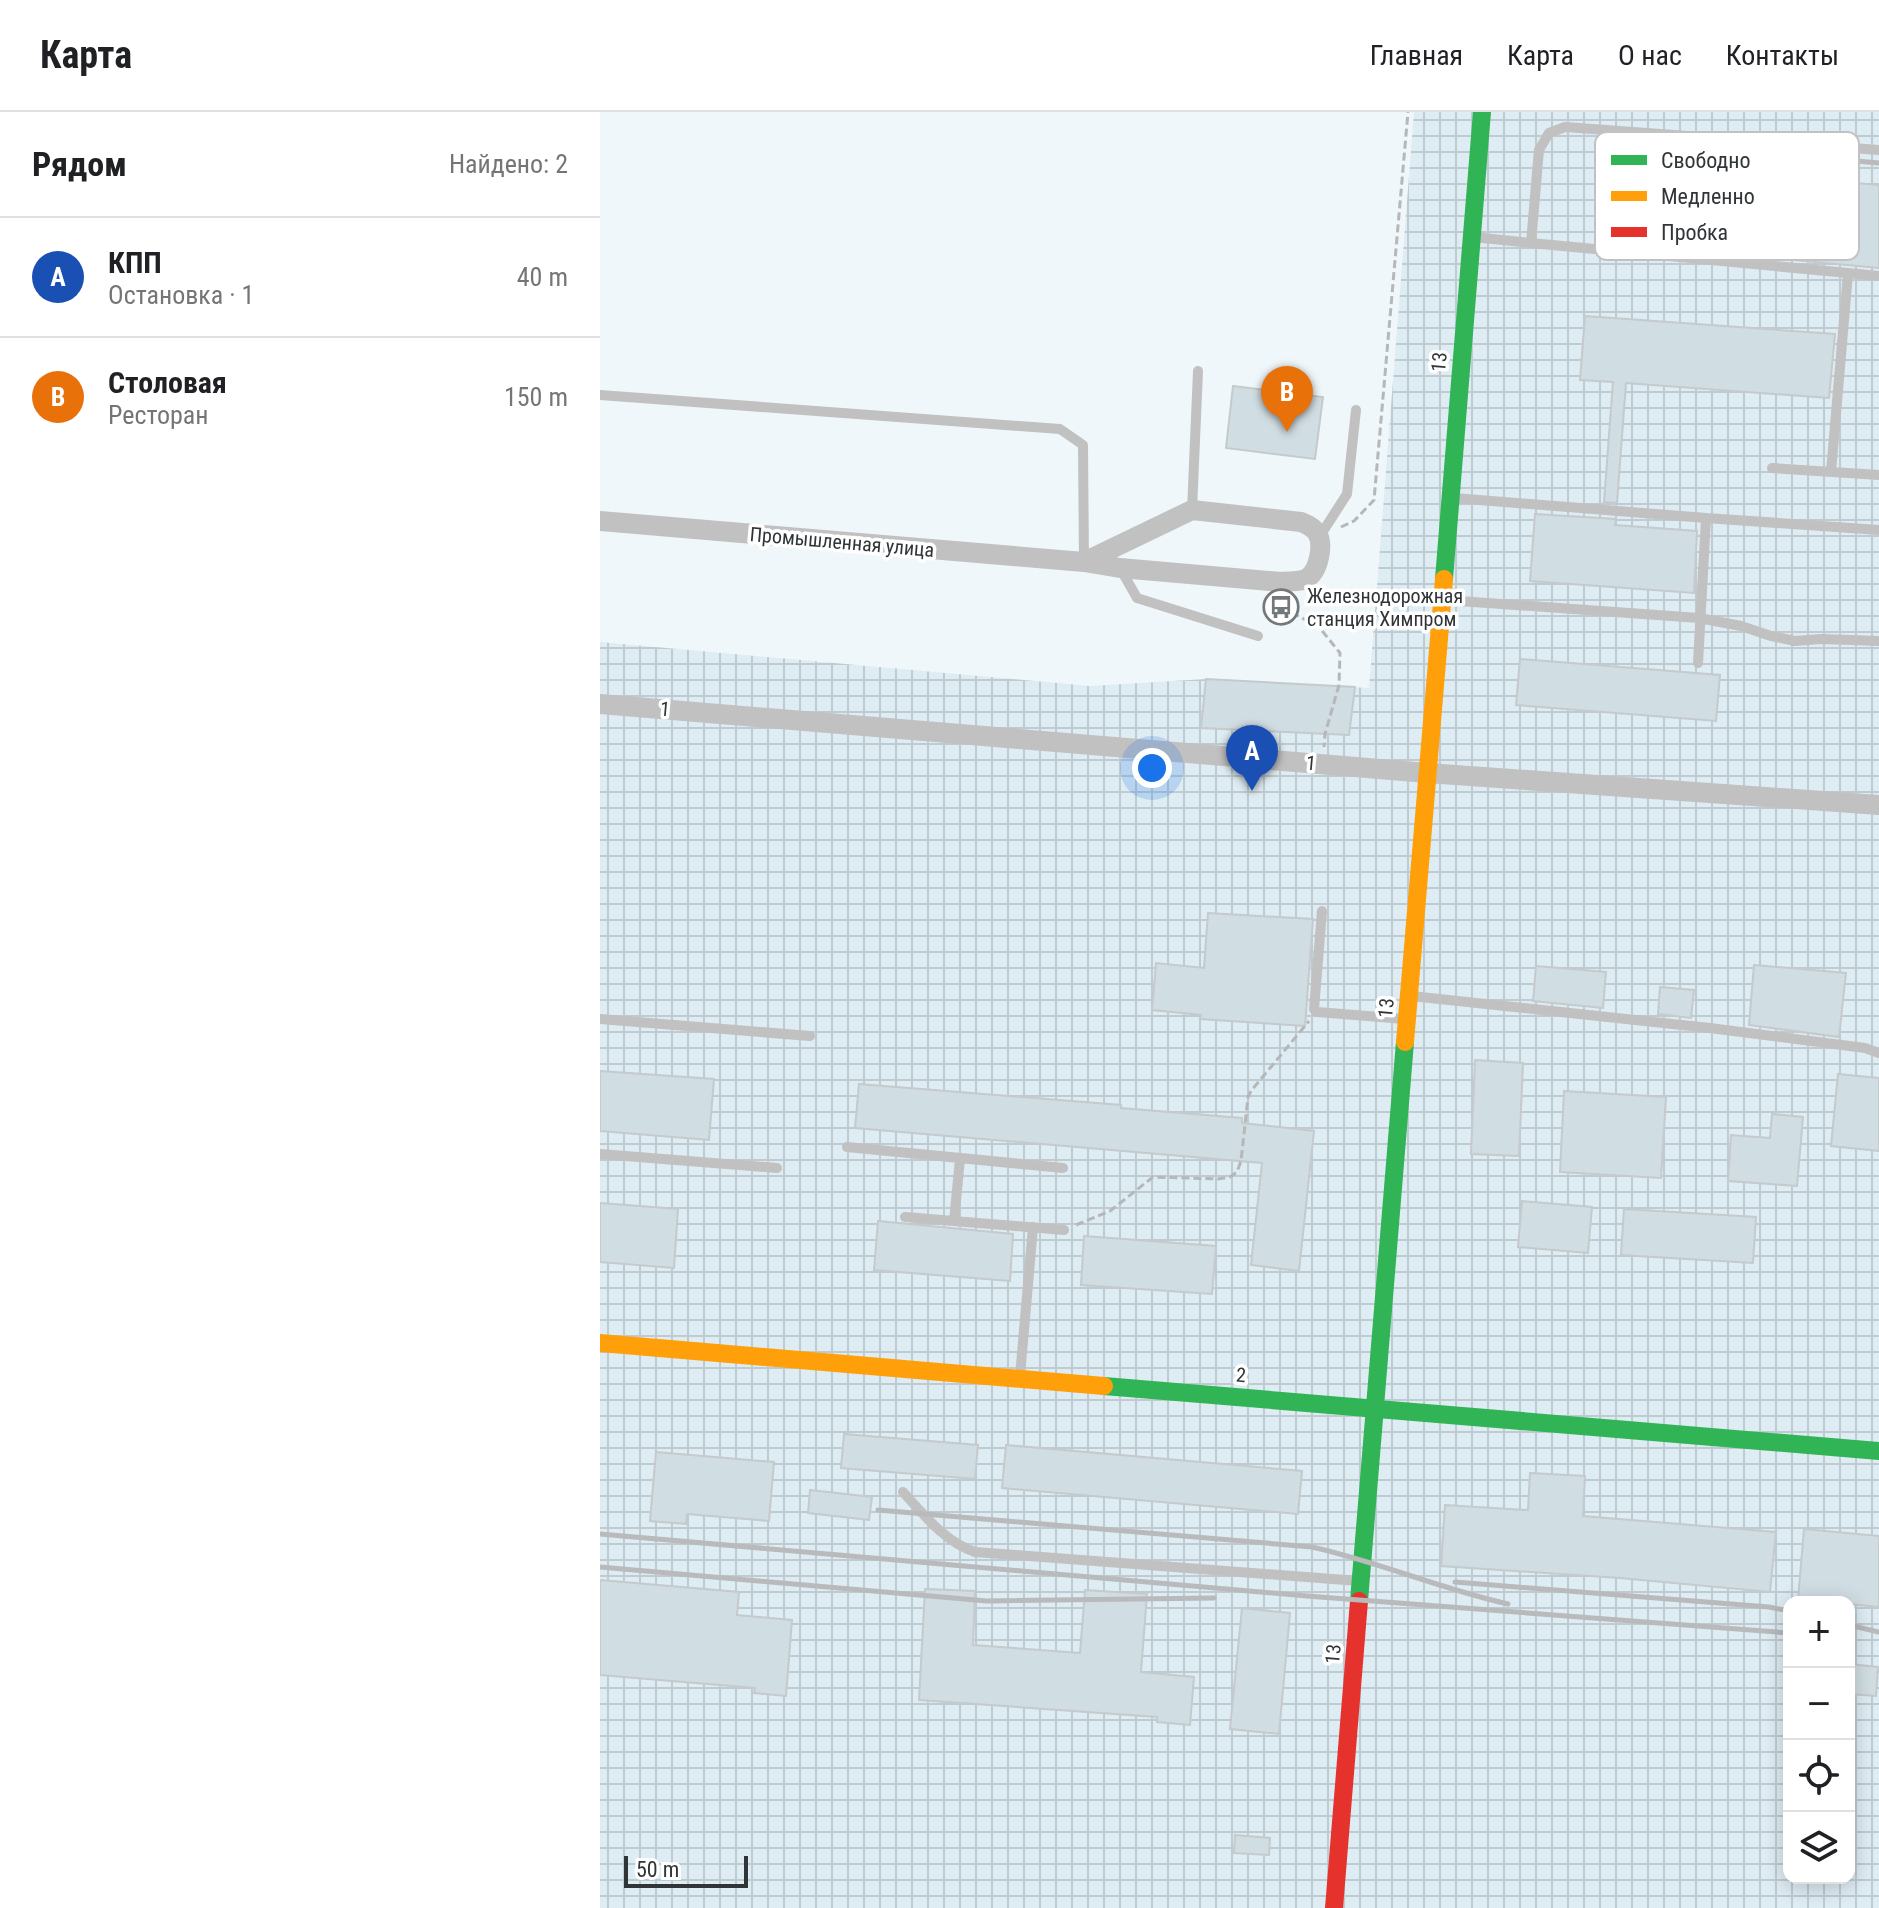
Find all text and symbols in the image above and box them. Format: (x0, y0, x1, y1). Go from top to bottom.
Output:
text: Карта (40, 33, 132, 77)
text: Главная (1370, 39, 1463, 72)
text: Карта (1507, 39, 1574, 72)
text: О нас (1618, 39, 1682, 72)
text: Контакты (1726, 39, 1839, 72)
legend (1595, 132, 1859, 260)
text: Рядом (32, 144, 127, 184)
text: Свободно (1661, 148, 1751, 173)
text: Найдено: 2 (449, 149, 568, 179)
text: Медленно (1661, 184, 1755, 209)
text: Пробка (1661, 220, 1728, 245)
text: КПП (108, 245, 162, 280)
text: A (50, 262, 66, 292)
text: 40 m (517, 262, 568, 292)
text: Остановка · 1 (108, 280, 254, 310)
street label: 13 (1426, 351, 1452, 373)
text: Столовая (108, 365, 227, 400)
pin: B (1261, 366, 1313, 432)
text: B (51, 382, 65, 412)
text: 150 m (504, 382, 568, 412)
text: Ресторан (108, 400, 209, 430)
street label: Промышленная улица (749, 522, 935, 562)
place label: Железнодорожная станция Химпром (1307, 584, 1463, 631)
bus stop icon: Железнодорожная станция Химпром (1262, 588, 1300, 626)
street label: 1 (659, 697, 671, 721)
pin: A (1226, 725, 1278, 791)
your location (1132, 748, 1172, 788)
street label: 1 (1305, 751, 1317, 775)
street label: 13 (1373, 997, 1399, 1019)
street label: 2 (1235, 1363, 1247, 1387)
map controls (1783, 1596, 1855, 1884)
button: + (1783, 1596, 1855, 1668)
street label: 13 (1320, 1643, 1346, 1665)
button: − (1783, 1668, 1855, 1740)
button: locate (1783, 1740, 1855, 1812)
button: layers (1783, 1812, 1855, 1884)
scale bar (624, 1852, 748, 1888)
text: 50 m (636, 1857, 679, 1882)

